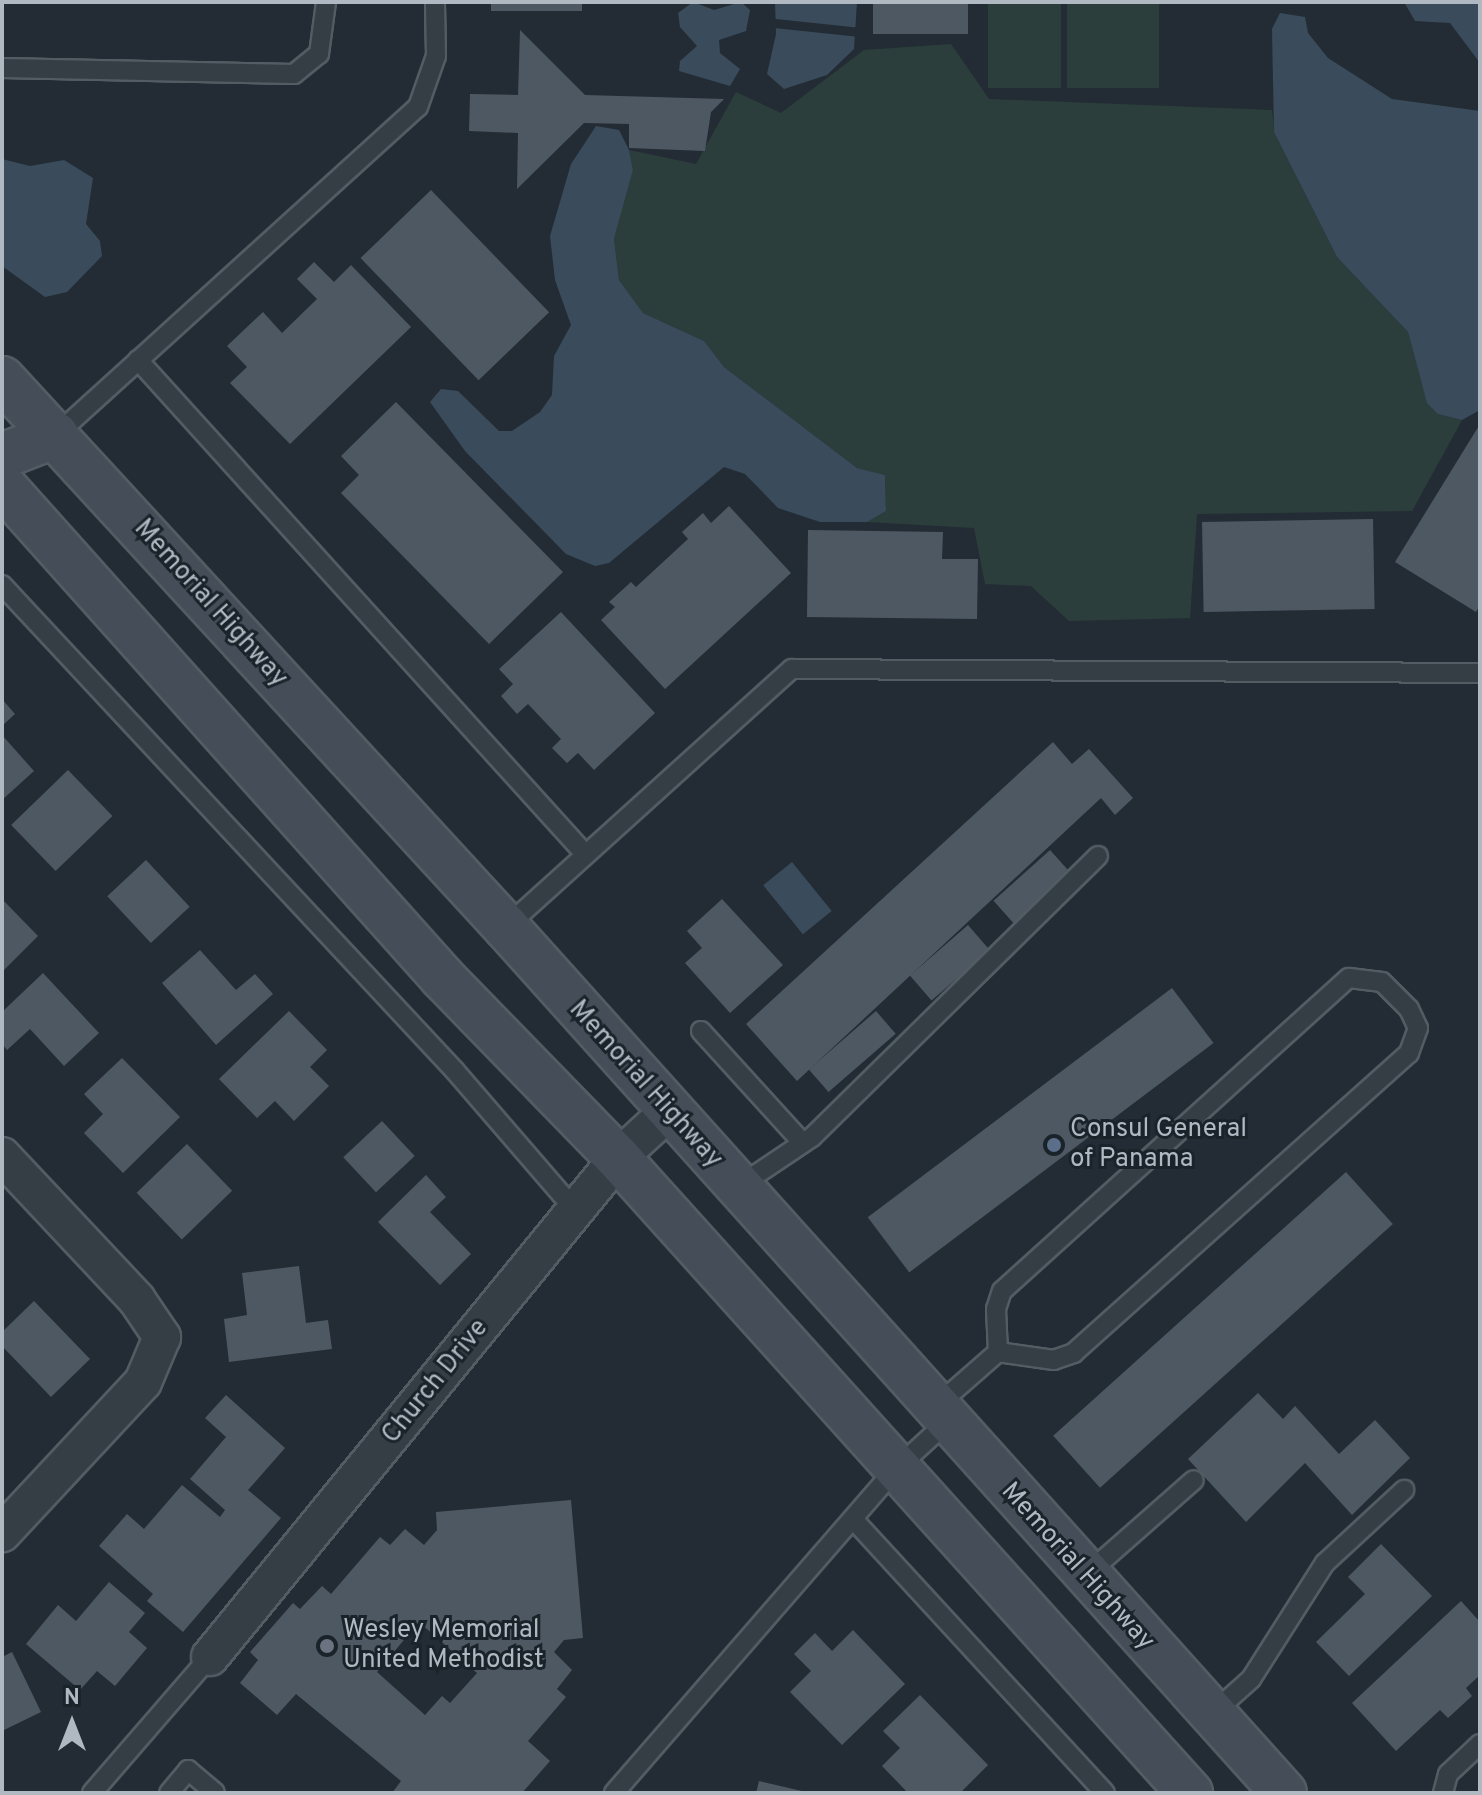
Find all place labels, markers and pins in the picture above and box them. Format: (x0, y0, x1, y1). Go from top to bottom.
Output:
place label: Consul General of Panama (1070, 1114, 1247, 1176)
marker: Consul General of Panama (1045, 1136, 1063, 1154)
place label: Wesley Memorial United Methodist (343, 1615, 544, 1676)
marker: Wesley Memorial United Methodist (318, 1637, 336, 1655)

